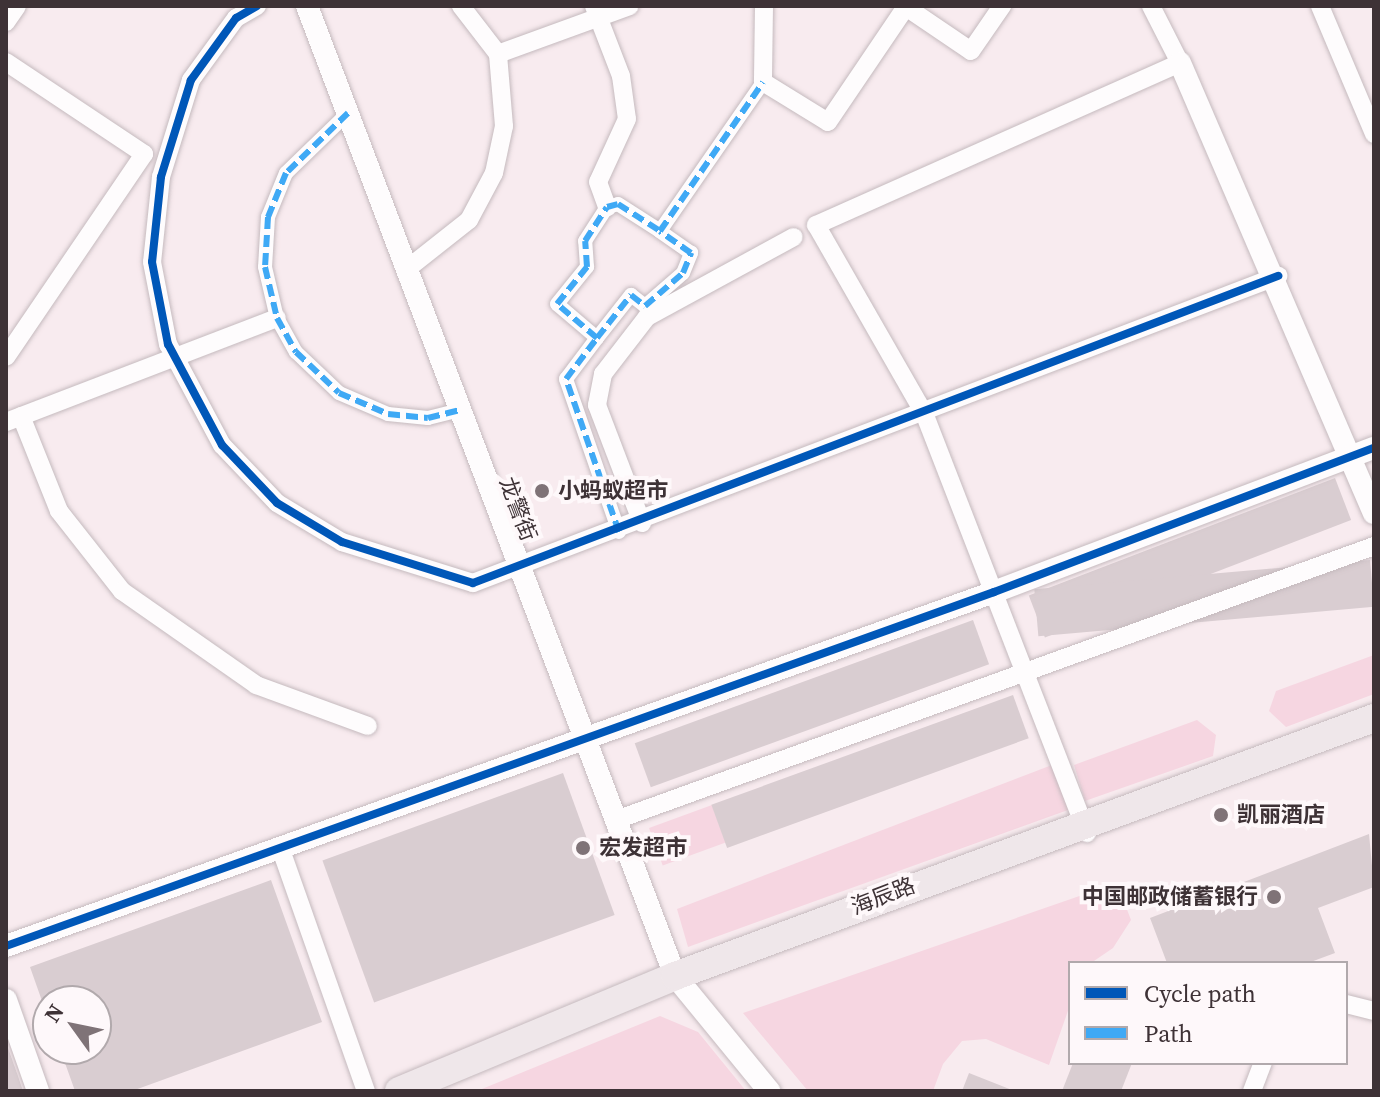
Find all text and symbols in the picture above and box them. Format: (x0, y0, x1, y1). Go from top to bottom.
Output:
street label: 龙警街 (494, 473, 542, 545)
place label: 小蚂蚁超市 (558, 478, 668, 504)
marker: 小蚂蚁超市 (533, 482, 551, 500)
place label: 凯丽酒店 (1237, 802, 1325, 828)
marker: 凯丽酒店 (1212, 806, 1230, 824)
place label: 宏发超市 (599, 835, 687, 861)
marker: 宏发超市 (574, 839, 592, 857)
street label: 海辰路 (847, 872, 919, 920)
place label: 中国邮政储蓄银行 (1082, 884, 1258, 910)
marker: 中国邮政储蓄银行 (1265, 888, 1283, 906)
legend (1068, 961, 1348, 1065)
text: Cycle path (1144, 977, 1256, 1010)
north arrow (32, 985, 112, 1065)
text: N (37, 998, 70, 1028)
text: Path (1144, 1017, 1193, 1050)

